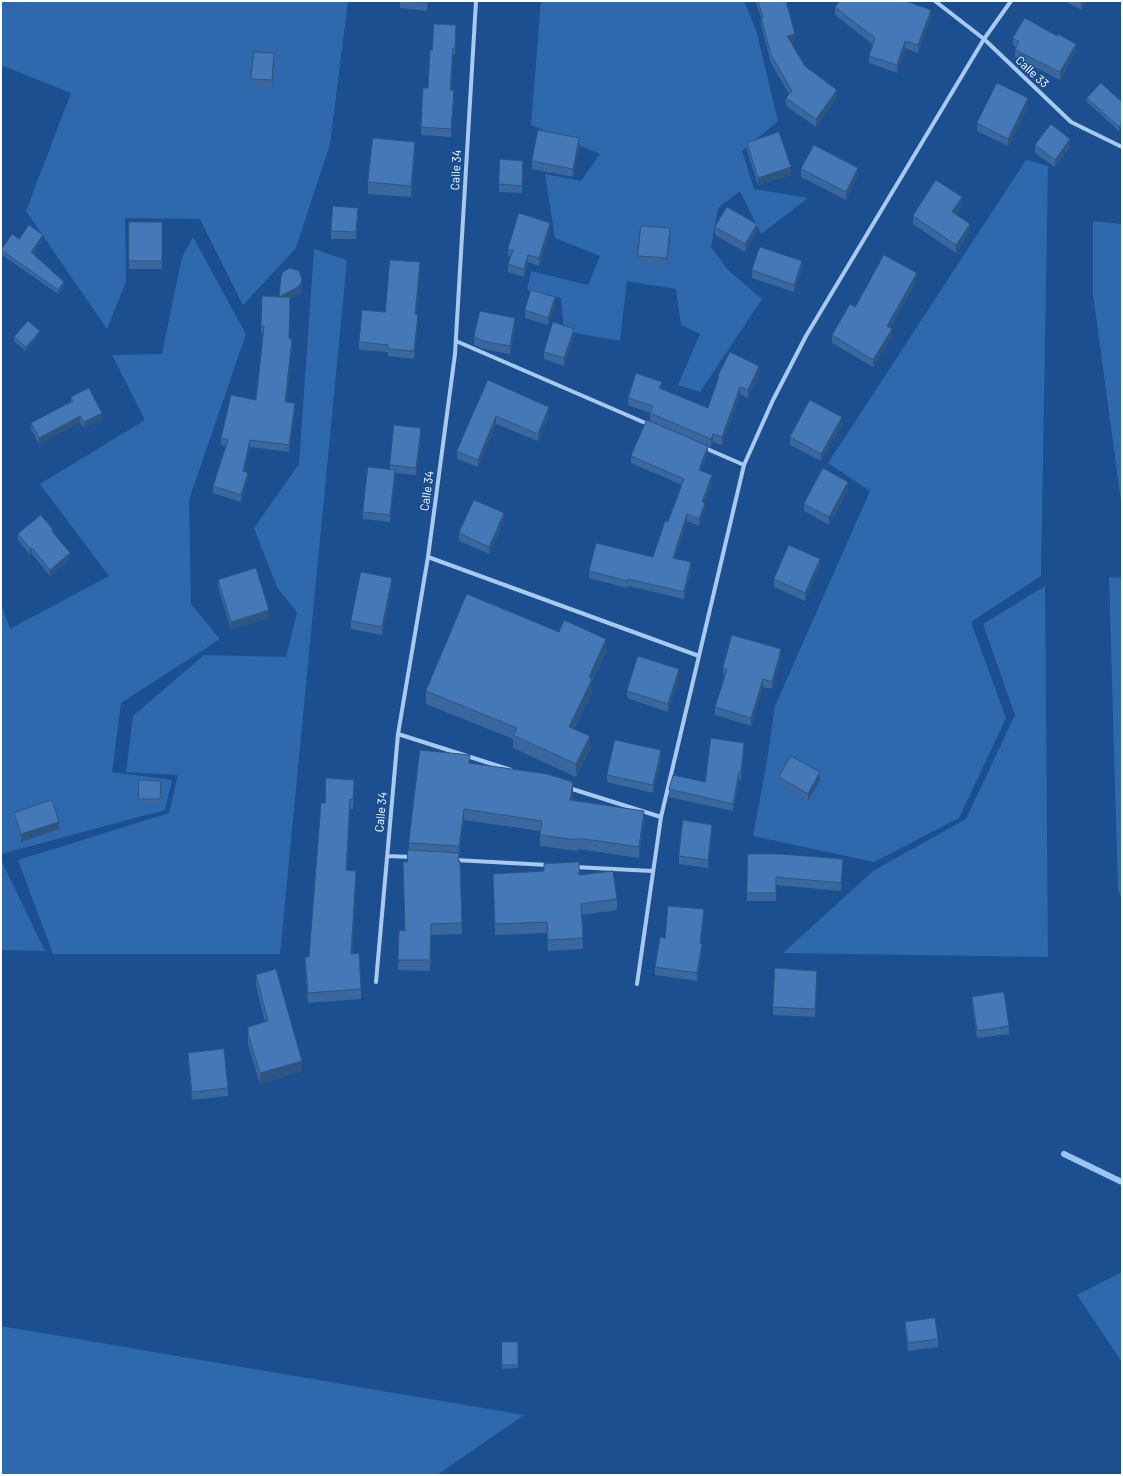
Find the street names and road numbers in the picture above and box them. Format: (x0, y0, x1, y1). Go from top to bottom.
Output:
street label: Calle 33 (1012, 53, 1052, 91)
street label: Calle 34 (448, 149, 464, 191)
street label: Calle 34 (417, 470, 437, 512)
street label: Calle 34 (372, 791, 390, 833)

